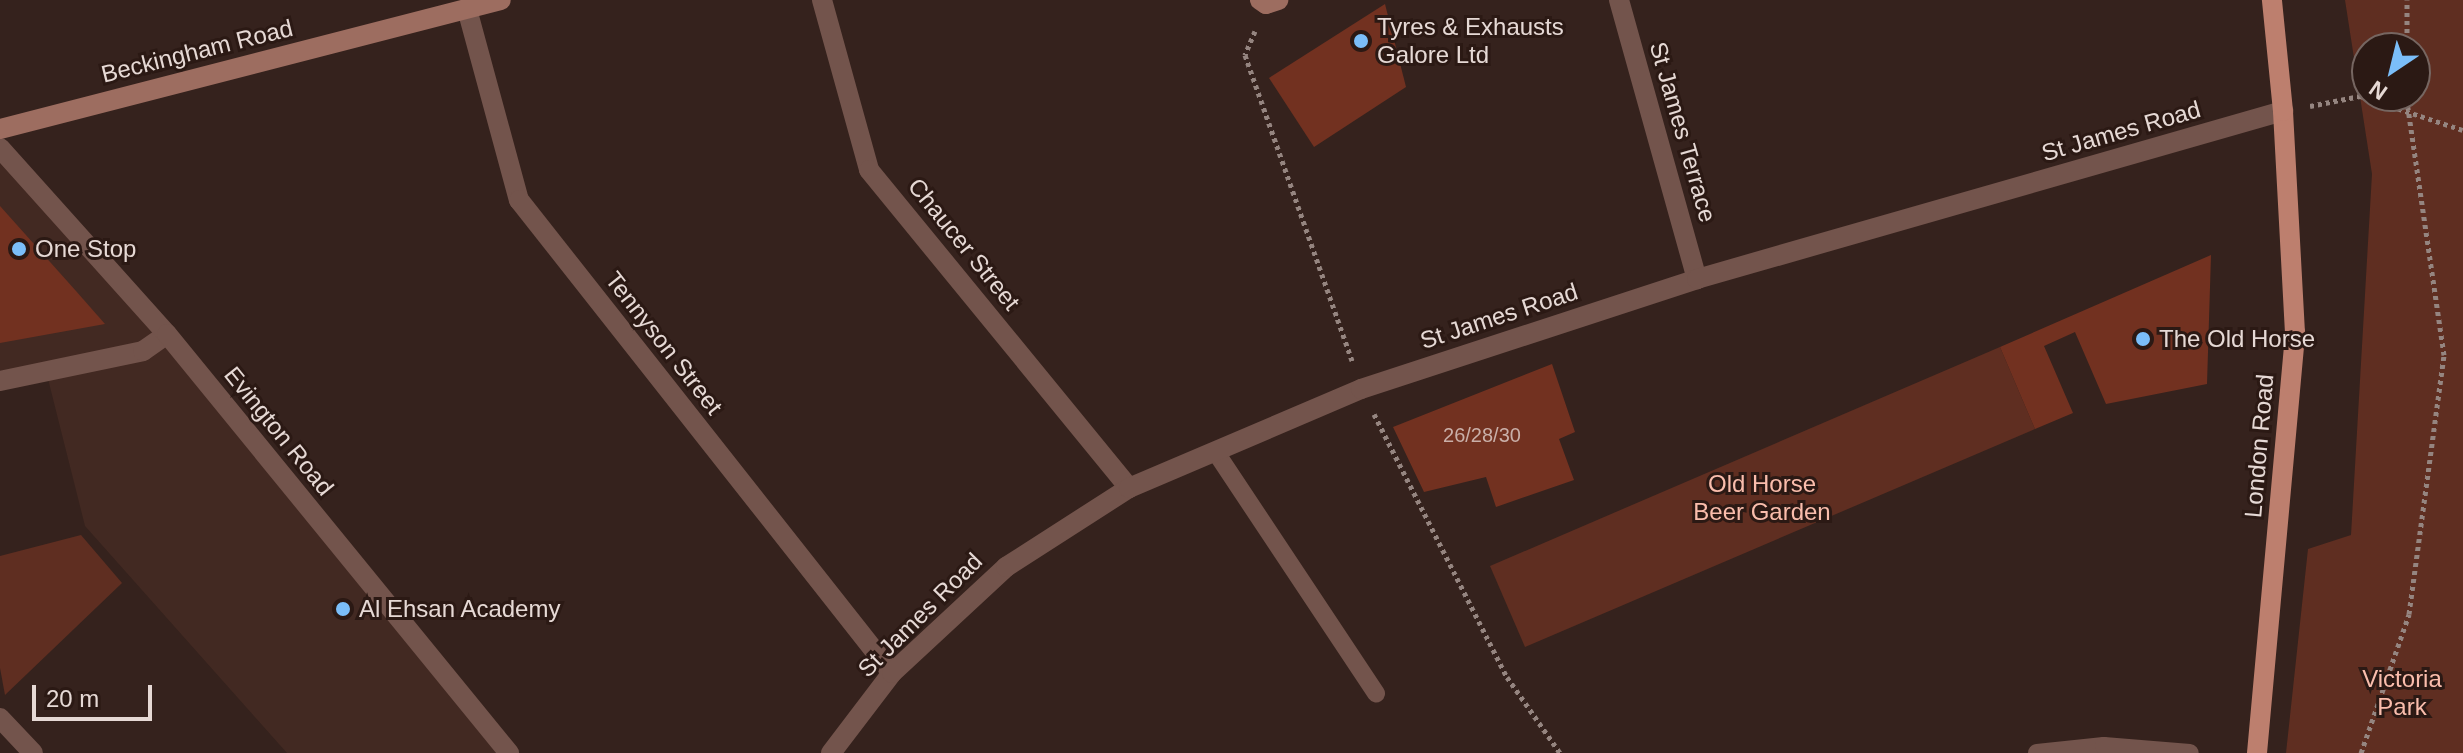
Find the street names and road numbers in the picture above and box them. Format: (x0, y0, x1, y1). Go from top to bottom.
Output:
street label: Beckingham Road (98, 13, 296, 89)
street label: St James Terrace (1643, 38, 1723, 226)
street label: St James Road (2038, 95, 2204, 167)
street label: Chaucer Street (902, 172, 1026, 316)
street label: Tennyson Street (599, 266, 729, 420)
street label: St James Road (1417, 277, 1581, 355)
street label: Evington Road (218, 361, 340, 501)
street label: London Road (2238, 373, 2280, 519)
street label: St James Road (852, 547, 988, 683)

